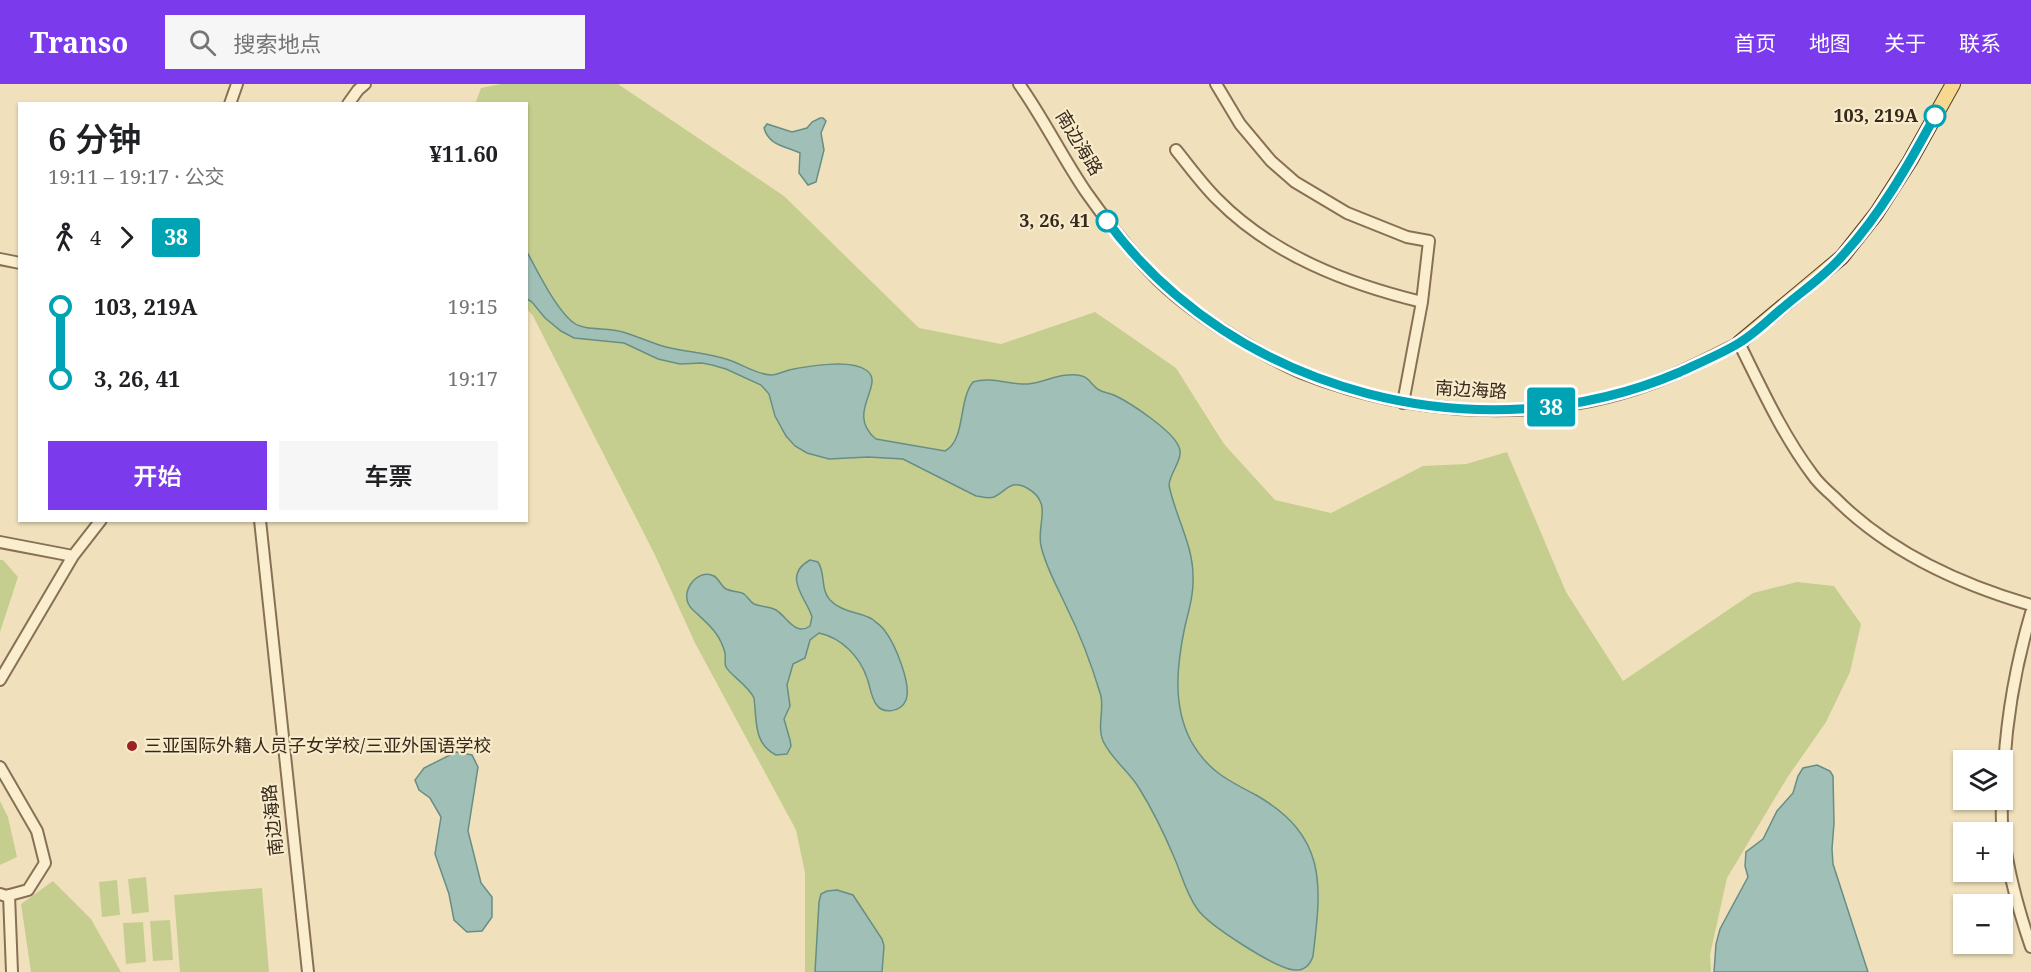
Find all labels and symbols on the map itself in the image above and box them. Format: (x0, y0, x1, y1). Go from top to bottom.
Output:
place label: 103, 219A (1833, 103, 1918, 127)
street label: 南边海路 (1051, 105, 1109, 180)
marker: 103, 219A (1924, 105, 1946, 127)
place label: 3, 26, 41 (1019, 208, 1090, 232)
marker: 3, 26, 41 (1096, 210, 1118, 232)
street label: 南边海路 (1434, 375, 1508, 403)
line badge: 38 (1524, 388, 1578, 426)
place label: 三亚国际外籍人员子女学校/三亚外国语学校 (144, 733, 491, 757)
marker: 三亚国际外籍人员子女学校/三亚外国语学校 (125, 739, 139, 753)
street label: 南边海路 (256, 783, 288, 857)

